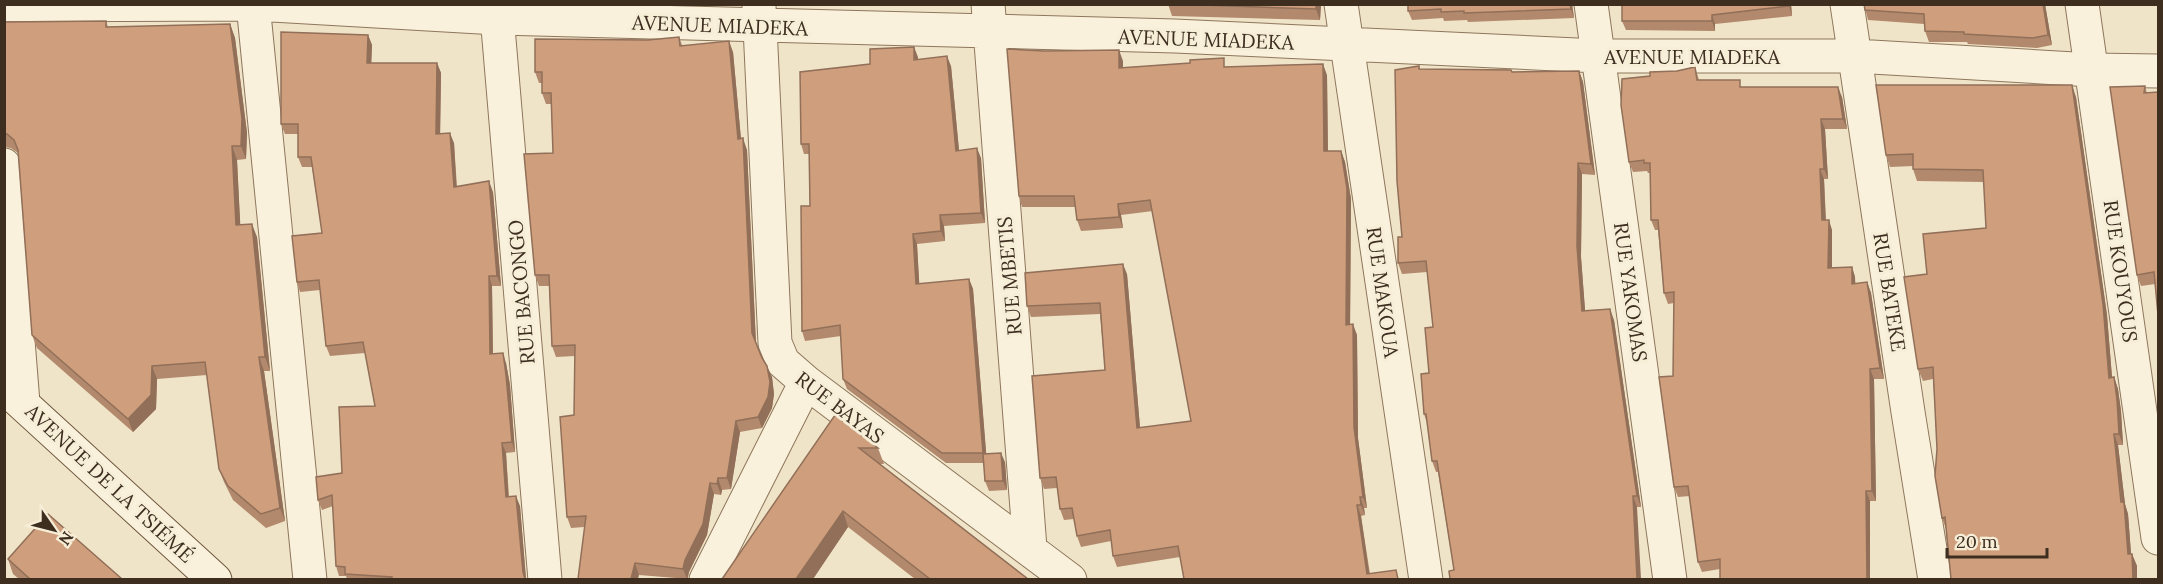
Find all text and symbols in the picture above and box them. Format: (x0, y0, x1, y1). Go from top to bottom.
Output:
street label: AVENUE MIADEKA (631, 9, 809, 41)
street label: AVENUE MIADEKA (1117, 23, 1295, 55)
street label: AVENUE MIADEKA (1603, 44, 1781, 69)
street label: RUE KOUYOUS (2099, 198, 2143, 344)
street label: RUE MBETIS (991, 216, 1027, 336)
street label: RUE BACONGO (502, 219, 540, 365)
street label: RUE YAKOMAS (1609, 221, 1653, 363)
street label: RUE MAKOUA (1361, 225, 1405, 360)
street label: RUE BATEKE (1868, 231, 1912, 353)
street label: RUE BAYAS (791, 366, 889, 448)
street label: AVENUE DE LA TSIÉMÉ (21, 399, 199, 567)
north arrow (24, 500, 84, 560)
scale bar (1947, 521, 2048, 559)
text: 20 m (1956, 530, 1998, 553)

